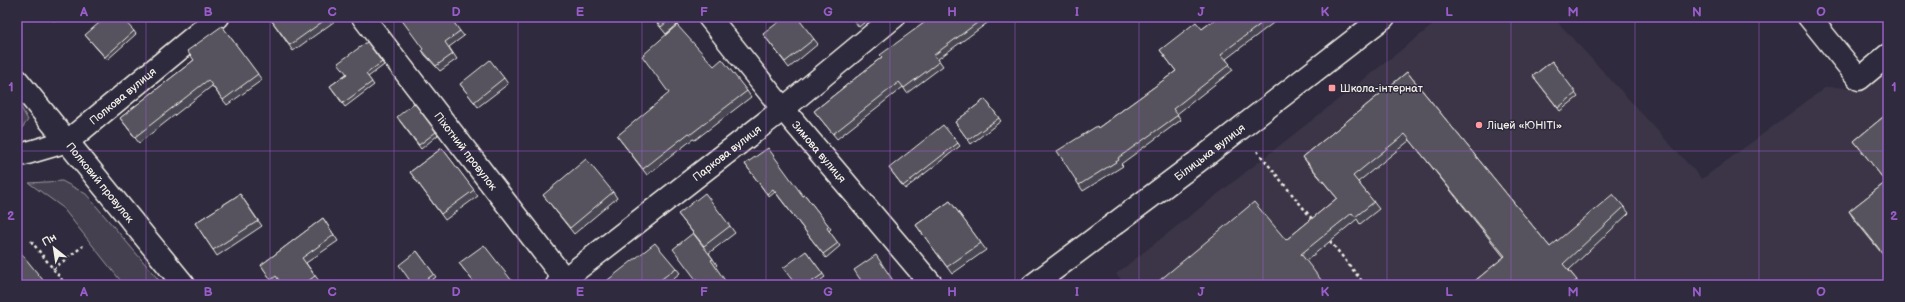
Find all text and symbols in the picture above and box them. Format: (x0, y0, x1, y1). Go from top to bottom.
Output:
text: A (79, 4, 88, 20)
text: B (203, 4, 213, 20)
text: C (327, 4, 337, 20)
text: D (451, 4, 461, 20)
text: E (576, 4, 585, 20)
text: F (700, 4, 708, 20)
text: G (823, 4, 833, 20)
text: H (947, 4, 957, 20)
text: I (1075, 4, 1079, 20)
text: J (1197, 4, 1205, 20)
text: K (1321, 4, 1330, 20)
text: L (1445, 4, 1453, 20)
text: M (1567, 4, 1579, 20)
text: N (1692, 4, 1702, 20)
text: O (1816, 4, 1826, 20)
street label: Полкова вулиця (87, 65, 159, 127)
text: 1 (8, 79, 14, 95)
text: 1 (1891, 79, 1897, 95)
place label: Школа-інтернат (1340, 82, 1423, 95)
marker: Школа-інтернат (1327, 83, 1337, 93)
street label: Піхотний провулок (432, 109, 500, 193)
street label: Зимова вулиця (789, 118, 849, 185)
place label: Ліцей «ЮНІТІ» (1486, 119, 1562, 132)
marker: Ліцей «ЮНІТІ» (1474, 120, 1484, 130)
street label: Білицька вулиця (1172, 121, 1247, 183)
street label: Паркова вулиця (690, 122, 764, 184)
street label: Полковий провулок (64, 140, 137, 225)
text: 2 (7, 208, 15, 224)
text: 2 (1890, 208, 1898, 224)
north arrow (34, 228, 74, 268)
text: Пн (40, 230, 59, 249)
text: A (79, 284, 88, 300)
text: B (203, 284, 213, 300)
text: C (327, 284, 337, 300)
text: D (451, 284, 461, 300)
text: E (576, 284, 585, 300)
text: F (700, 284, 708, 300)
text: G (823, 284, 833, 300)
text: H (947, 284, 957, 300)
text: I (1075, 284, 1079, 300)
text: J (1197, 284, 1205, 300)
text: K (1321, 284, 1330, 300)
text: L (1445, 284, 1453, 300)
text: M (1567, 284, 1579, 300)
text: N (1692, 284, 1702, 300)
text: O (1816, 284, 1826, 300)

